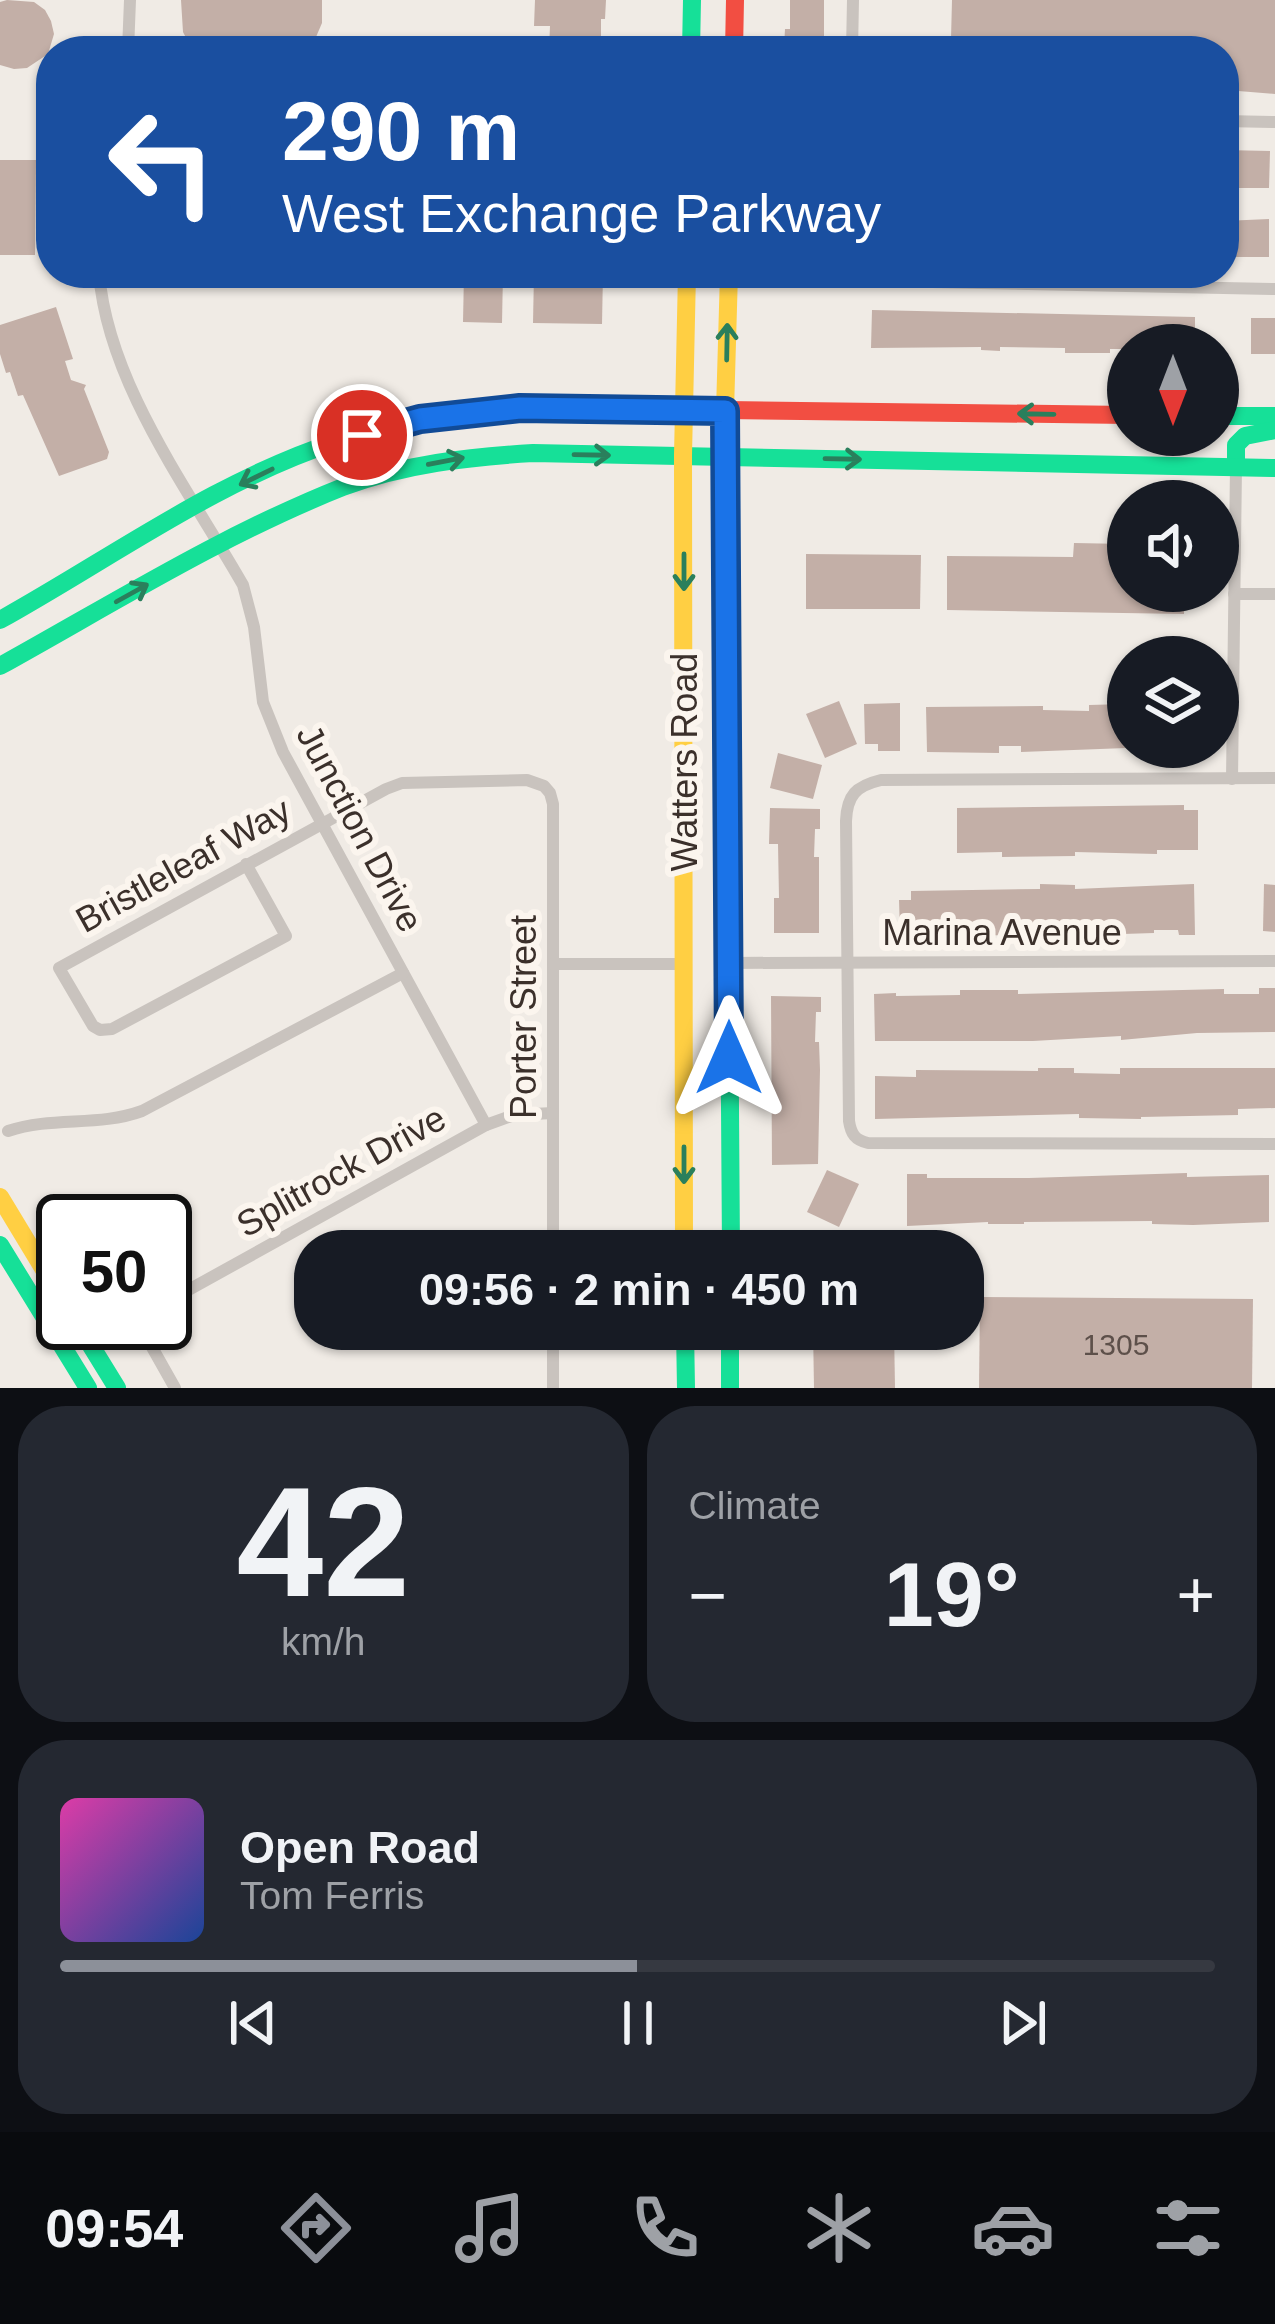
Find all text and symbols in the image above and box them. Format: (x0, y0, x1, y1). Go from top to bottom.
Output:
icon: left (84, 84, 240, 240)
text: 290 m (282, 84, 520, 178)
text: West Exchange Parkway (282, 183, 881, 243)
one-way arrow (716, 323, 739, 362)
north arrow (1107, 324, 1239, 456)
map controls (1107, 324, 1239, 768)
pin (311, 384, 413, 486)
icon: arrive (329, 402, 395, 468)
one-way arrow (1017, 403, 1056, 425)
one-way arrow (572, 443, 611, 466)
one-way arrow (823, 447, 862, 470)
one-way arrow (426, 449, 465, 471)
one-way arrow (239, 467, 275, 489)
button: sound (1107, 480, 1239, 612)
one-way arrow (673, 552, 695, 591)
one-way arrow (114, 581, 149, 604)
button: layers (1107, 636, 1239, 768)
street label: Watters Road (664, 653, 705, 871)
street label: Junction Drive (288, 718, 432, 938)
street label: Bristleleaf Way (69, 789, 297, 941)
street label: Marina Avenue (882, 912, 1122, 953)
street label: Porter Street (503, 915, 544, 1119)
position arrow (666, 995, 792, 1121)
street label: Splitrock Drive (230, 1097, 452, 1245)
one-way arrow (673, 1145, 695, 1184)
speed limit sign: 50 (36, 1194, 192, 1350)
text: 09:56 · 2 min · 450 m (419, 1264, 859, 1315)
house number: 1305 (1083, 1328, 1149, 1361)
text: 42 (236, 1455, 410, 1629)
text: Climate (689, 1484, 821, 1527)
text: 19° (884, 1545, 1020, 1645)
text: − (689, 1558, 727, 1632)
text: + (1176, 1558, 1215, 1632)
text: km/h (281, 1620, 366, 1663)
text: Open Road (240, 1822, 480, 1873)
text: Tom Ferris (240, 1874, 424, 1917)
icon: previous (220, 1990, 286, 2056)
icon: pause (605, 1990, 671, 2056)
icon: next (990, 1990, 1056, 2056)
icon: directions (274, 2186, 358, 2270)
icon: music (448, 2186, 532, 2270)
icon: phone (623, 2186, 707, 2270)
icon: climate (797, 2186, 881, 2270)
icon: car (971, 2186, 1055, 2270)
icon: filters (1146, 2186, 1230, 2270)
text: 09:54 (45, 2198, 183, 2258)

